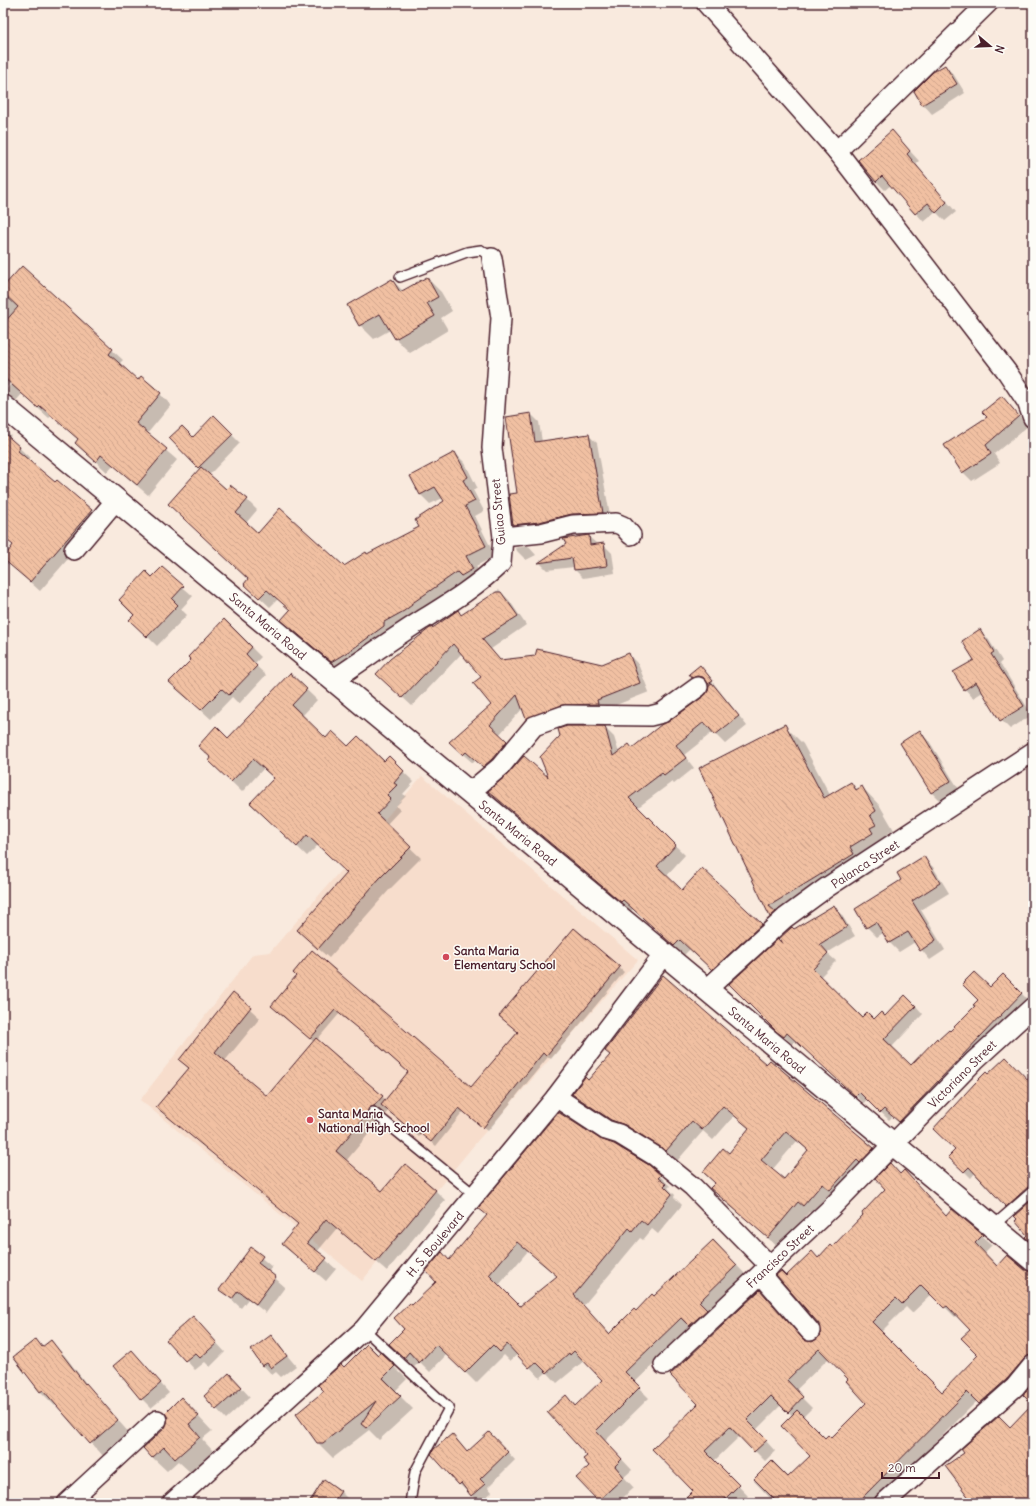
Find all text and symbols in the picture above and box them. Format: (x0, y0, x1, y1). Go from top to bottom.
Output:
north arrow (970, 26, 1010, 66)
text: N (992, 43, 1007, 55)
street label: Guiao Street (488, 478, 508, 546)
street label: Santa Maria Road (226, 589, 310, 663)
street label: Santa Maria Road (476, 797, 560, 869)
street label: Palanca Street (828, 836, 902, 892)
place label: Santa Maria Elementary School (454, 943, 556, 973)
marker: Santa Maria Elementary School (441, 952, 451, 962)
street label: Santa Maria Road (725, 1003, 809, 1077)
street label: Victoriano Street (925, 1037, 999, 1111)
place label: Santa Maria National High School (318, 1106, 430, 1136)
marker: Santa Maria National High School (305, 1115, 315, 1125)
street label: H. S. Boulevard (403, 1208, 467, 1280)
street label: Francisco Street (743, 1221, 817, 1291)
scale bar (882, 1454, 939, 1480)
text: 20 m (888, 1460, 916, 1475)

